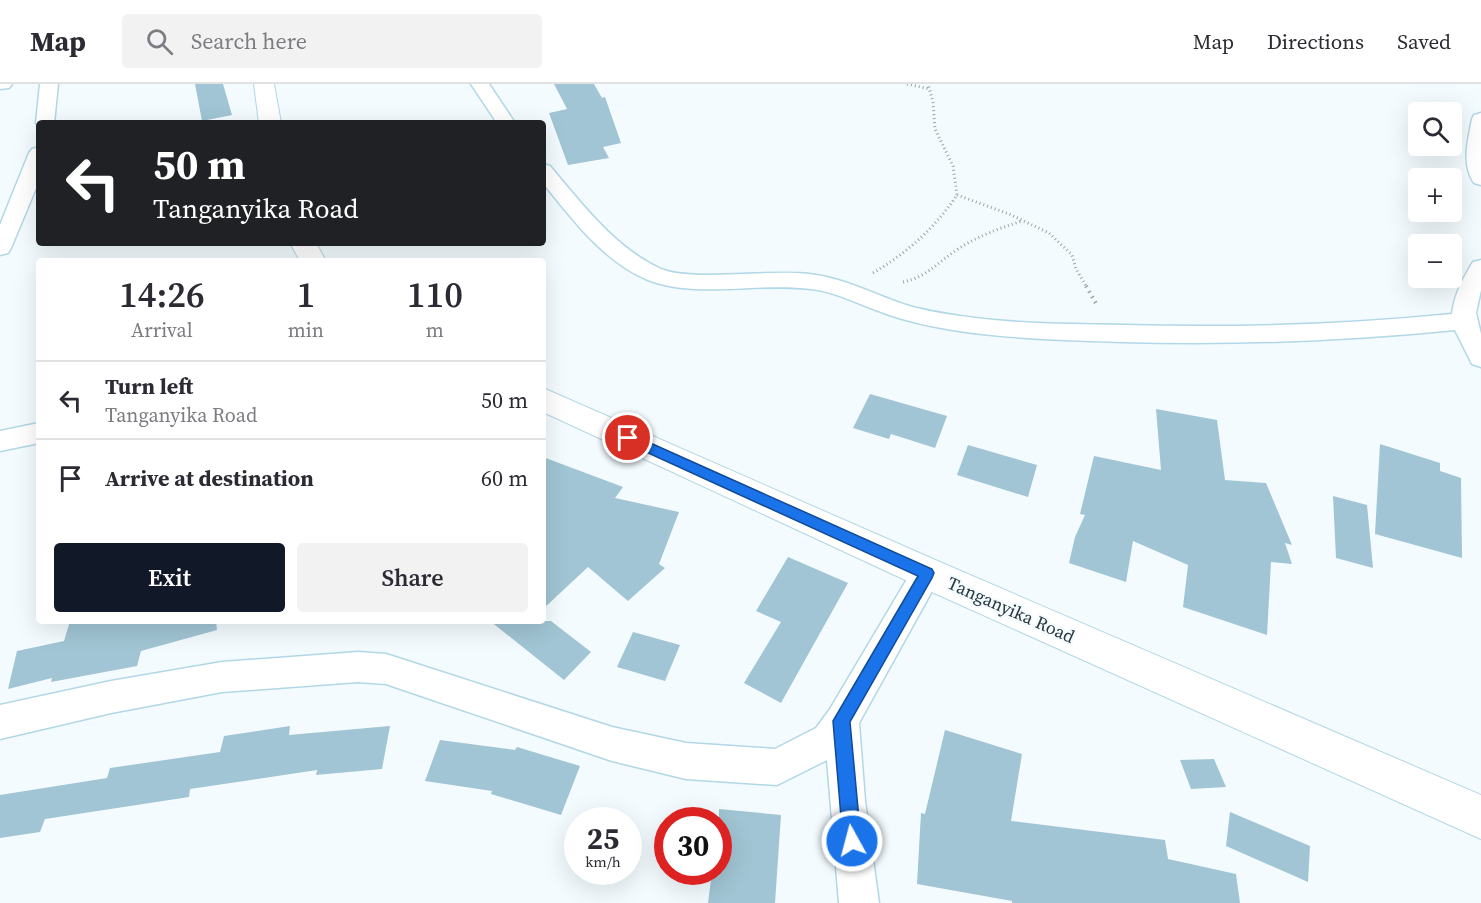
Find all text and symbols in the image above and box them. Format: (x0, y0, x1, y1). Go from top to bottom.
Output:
search box (122, 14, 542, 68)
text: Map (30, 22, 86, 60)
icon: search (143, 25, 176, 58)
text: Search here (191, 26, 307, 56)
text: Map (1193, 27, 1234, 56)
text: Directions (1267, 27, 1364, 56)
text: Saved (1397, 27, 1451, 56)
map controls (1408, 102, 1462, 288)
button: search (1408, 102, 1462, 156)
text: 50 m (153, 135, 246, 193)
icon: left (54, 144, 132, 222)
button: + (1408, 168, 1462, 222)
text: Tanganyika Road (153, 190, 359, 227)
button: − (1408, 234, 1462, 288)
text: 14:26 (119, 270, 205, 319)
text: 1 (296, 270, 315, 319)
text: 110 (407, 270, 463, 319)
text: Arrival (131, 316, 193, 344)
text: min (288, 316, 324, 344)
text: m (426, 316, 444, 344)
text: Turn left (105, 371, 193, 401)
icon: left (54, 384, 87, 417)
text: 50 m (481, 385, 528, 415)
text: Tanganyika Road (105, 401, 257, 429)
pin (602, 412, 653, 463)
icon: arrive (611, 421, 644, 454)
icon: arrive (54, 462, 87, 495)
text: Arrive at destination (105, 463, 314, 493)
text: 60 m (481, 463, 528, 493)
button: Exit (54, 543, 285, 612)
button: Share (297, 543, 528, 612)
street label: Tanganyika Road (943, 570, 1079, 649)
speed limit sign: 30 (654, 807, 732, 885)
position arrow (820, 809, 884, 873)
text: 25 (587, 818, 619, 859)
text: km/h (585, 851, 621, 872)

